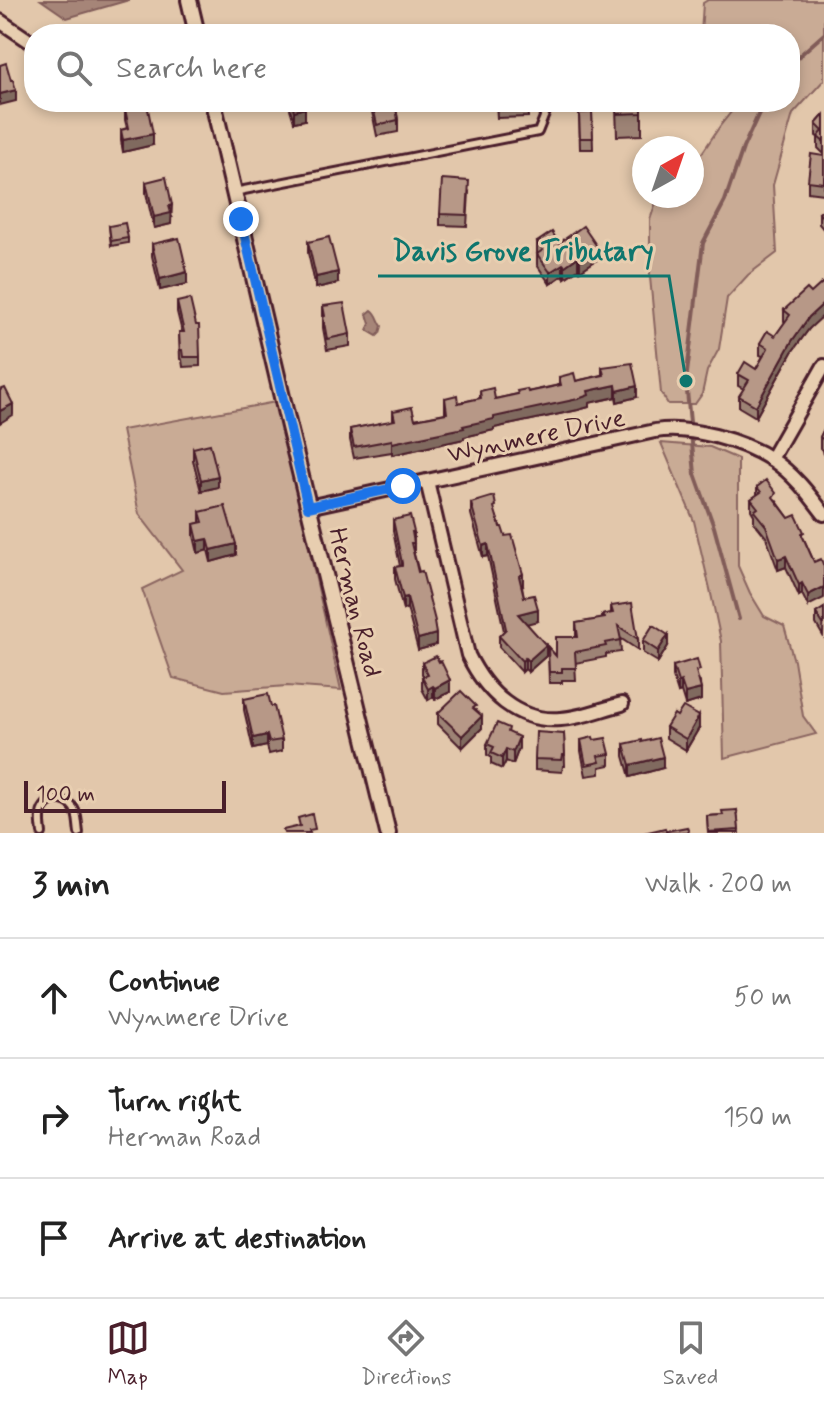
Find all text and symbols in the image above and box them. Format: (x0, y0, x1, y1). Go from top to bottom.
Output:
search box (24, 24, 800, 112)
icon: search (52, 46, 96, 90)
text: Search here (116, 49, 267, 88)
north arrow (632, 136, 704, 208)
route end (223, 201, 259, 237)
callout: Davis Grove Tributary (378, 224, 669, 276)
text: Davis Grove Tributary (392, 234, 654, 271)
street label: Wynmere Drive (444, 401, 629, 472)
route start (385, 468, 421, 504)
street label: Herman Road (319, 524, 389, 681)
scale bar (24, 777, 226, 813)
text: 100 m (36, 781, 95, 809)
text: 3 min (32, 863, 110, 908)
text: Walk · 200 m (645, 868, 792, 902)
text: Continue (108, 962, 220, 1001)
icon: ahead (32, 976, 76, 1020)
text: 50 m (734, 981, 792, 1015)
text: Wynmere Drive (108, 1001, 289, 1035)
text: Turn right (108, 1082, 241, 1121)
icon: right (32, 1096, 76, 1140)
text: 150 m (723, 1101, 792, 1135)
text: Herman Road (108, 1121, 261, 1155)
icon: arrive (32, 1216, 76, 1260)
text: Arrive at destination (108, 1219, 366, 1258)
tab: Map (106, 1316, 150, 1392)
tab: Directions (361, 1316, 451, 1392)
tab: Saved (663, 1316, 718, 1392)

